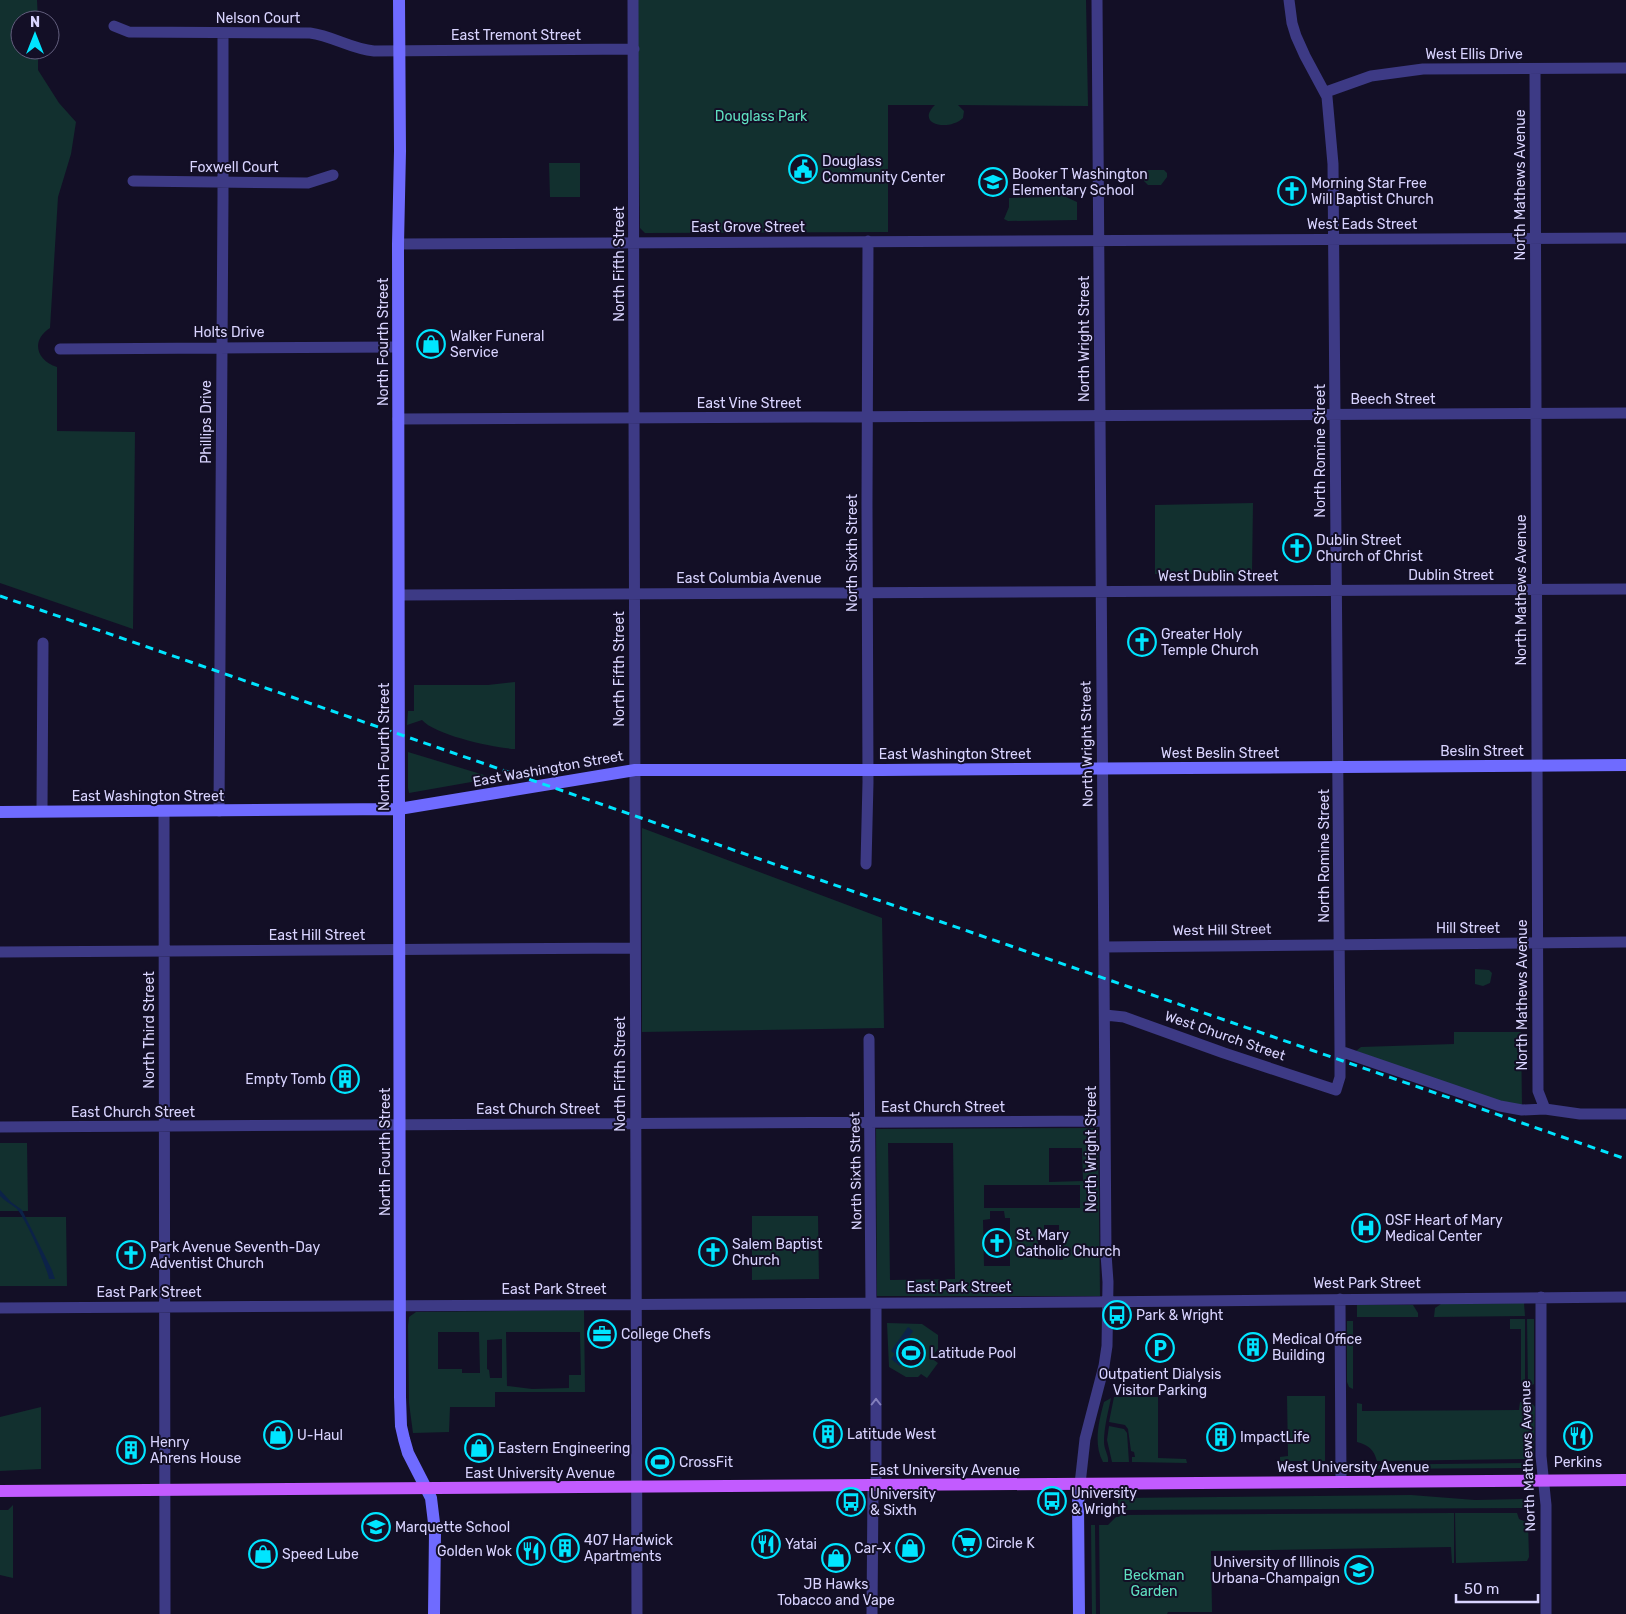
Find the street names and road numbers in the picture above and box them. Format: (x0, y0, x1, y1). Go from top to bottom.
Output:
street label: Nelson Court (216, 10, 301, 27)
street label: East Tremont Street (451, 27, 582, 44)
street label: West Ellis Drive (1425, 46, 1523, 63)
street label: North Mathews Avenue (1512, 109, 1529, 261)
street label: Foxwell Court (189, 159, 279, 176)
street label: North Fifth Street (611, 206, 628, 322)
street label: West Eads Street (1307, 216, 1418, 233)
street label: East Grove Street (691, 219, 806, 236)
street label: North Wright Street (1076, 275, 1093, 402)
street label: North Fourth Street (375, 277, 392, 406)
street label: Holts Drive (193, 324, 265, 341)
street label: Phillips Drive (198, 380, 215, 464)
street label: North Romine Street (1312, 384, 1329, 518)
street label: Beech Street (1350, 391, 1436, 408)
street label: East Vine Street (697, 395, 802, 412)
street label: North Sixth Street (844, 493, 861, 612)
street label: North Mathews Avenue (1513, 514, 1530, 666)
street label: Dublin Street (1408, 567, 1494, 584)
street label: West Dublin Street (1158, 568, 1279, 585)
street label: East Columbia Avenue (676, 570, 822, 587)
street label: North Fifth Street (611, 611, 628, 727)
street label: North Wright Street (1077, 680, 1097, 807)
street label: North Fourth Street (376, 682, 393, 811)
street label: Beslin Street (1440, 743, 1524, 760)
street label: West Beslin Street (1161, 745, 1280, 762)
street label: East Washington Street (879, 746, 1032, 763)
street label: East Washington Street (471, 747, 625, 791)
street label: East Washington Street (72, 788, 225, 805)
street label: North Romine Street (1316, 789, 1333, 923)
street label: North Mathews Avenue (1514, 919, 1531, 1071)
street label: Hill Street (1436, 920, 1501, 937)
street label: West Hill Street (1172, 921, 1272, 939)
street label: East Hill Street (269, 927, 366, 944)
street label: North Third Street (141, 971, 158, 1089)
street label: West Church Street (1162, 1007, 1288, 1065)
street label: North Fifth Street (612, 1016, 629, 1132)
street label: North Wright Street (1083, 1085, 1100, 1212)
street label: North Fourth Street (377, 1087, 394, 1216)
street label: East Church Street (881, 1099, 1005, 1116)
street label: East Church Street (476, 1101, 600, 1118)
street label: East Church Street (71, 1104, 195, 1121)
street label: North Sixth Street (846, 1111, 866, 1230)
street label: West Park Street (1313, 1275, 1421, 1292)
street label: East Park Street (906, 1279, 1012, 1296)
street label: East Park Street (501, 1281, 607, 1298)
street label: East Park Street (96, 1284, 202, 1301)
street label: North Mathews Avenue (1517, 1380, 1539, 1532)
street label: West University Avenue (1277, 1459, 1429, 1476)
street label: East University Avenue (870, 1462, 1020, 1479)
street label: East University Avenue (465, 1465, 615, 1482)

